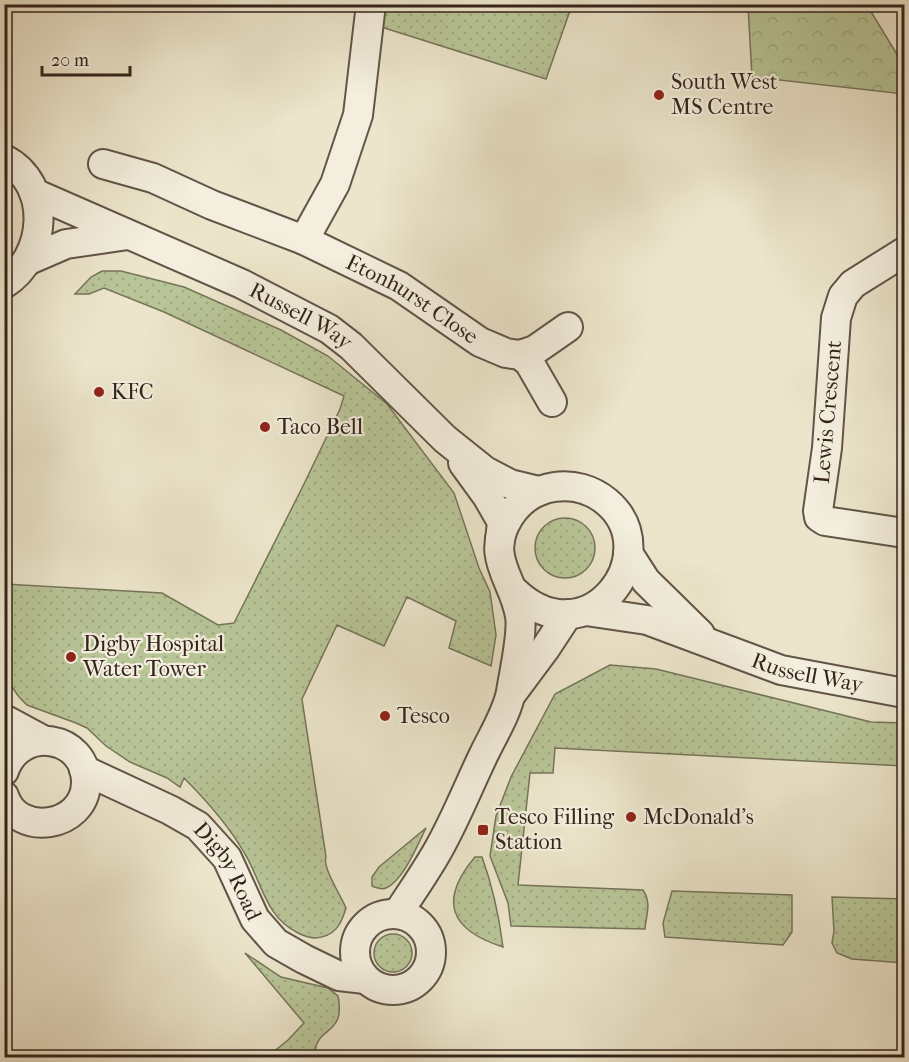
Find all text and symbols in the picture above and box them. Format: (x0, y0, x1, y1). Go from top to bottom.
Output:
scale bar (42, 39, 130, 77)
text: 20 m (51, 50, 89, 71)
place label: South West MS Centre (671, 69, 778, 120)
marker: South West MS Centre (652, 88, 666, 102)
street label: Etonhurst Close (342, 249, 483, 350)
street label: Russell Way (245, 277, 358, 356)
street label: Lewis Crescent (809, 339, 847, 485)
place label: KFC (111, 379, 154, 405)
marker: KFC (92, 385, 106, 399)
place label: Taco Bell (277, 414, 363, 440)
marker: Taco Bell (258, 420, 272, 434)
place label: Digby Hospital Water Tower (82, 631, 224, 682)
street label: Russell Way (748, 647, 866, 698)
marker: Digby Hospital Water Tower (64, 650, 78, 664)
place label: Tesco (397, 703, 450, 729)
marker: Tesco (378, 709, 392, 723)
place label: Tesco Filling Station (495, 804, 614, 855)
place label: McDonald's (643, 804, 754, 830)
marker: McDonald's (624, 810, 638, 824)
street label: Digby Road (188, 817, 267, 926)
marker: Tesco Filling Station (476, 823, 490, 837)

